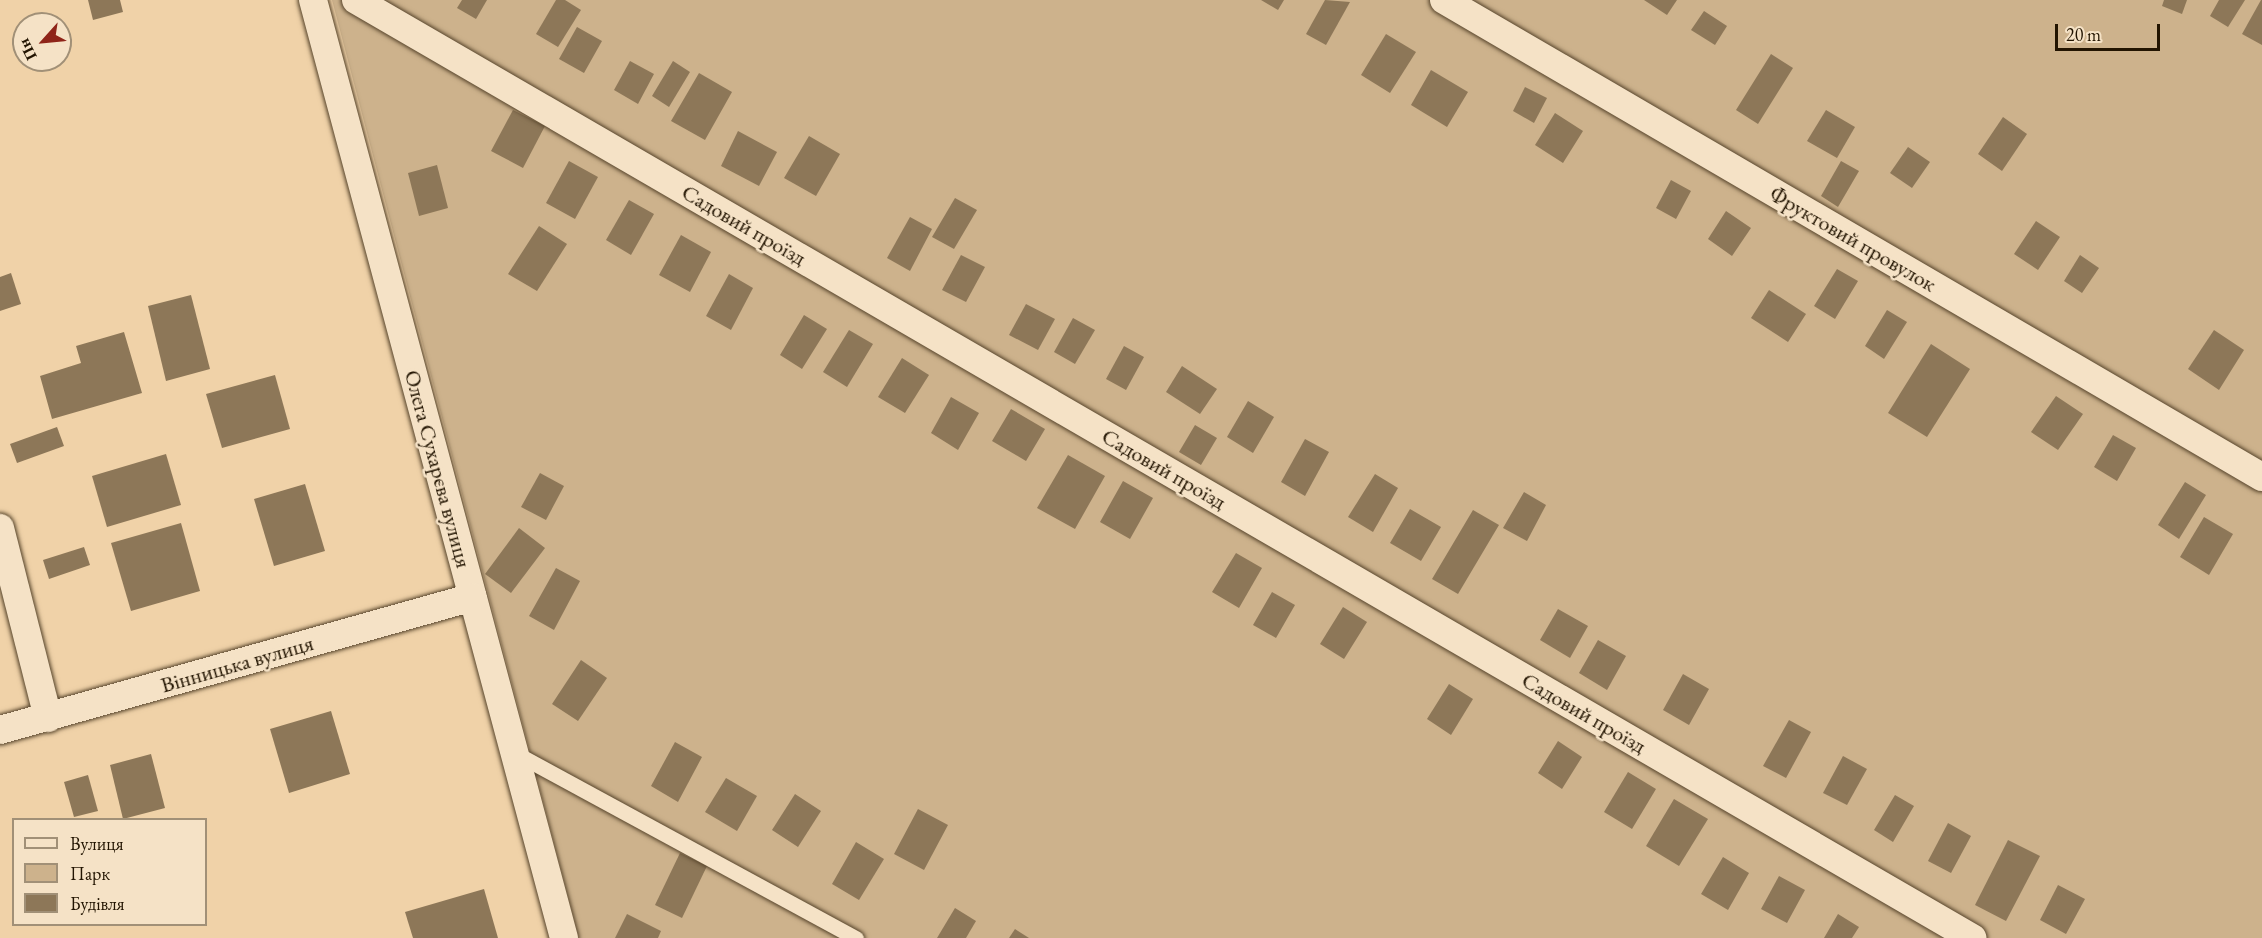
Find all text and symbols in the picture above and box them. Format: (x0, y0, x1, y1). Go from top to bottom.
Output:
north arrow (12, 12, 72, 72)
scale bar (2058, 12, 2163, 50)
text: 20 m (2066, 23, 2101, 46)
text: Пн (13, 35, 42, 64)
street label: Садовий проїзд (677, 179, 811, 271)
street label: Фруктовий провулок (1765, 181, 1941, 297)
street label: Олега Сухарєва вулиця (399, 367, 477, 571)
street label: Садовий проїзд (1097, 423, 1231, 515)
street label: Вінницька вулиця (158, 630, 316, 698)
street label: Садовий проїзд (1517, 667, 1651, 759)
legend (12, 818, 207, 926)
text: Вулиця (70, 832, 123, 855)
text: Парк (70, 862, 110, 885)
text: Будівля (70, 892, 125, 915)

